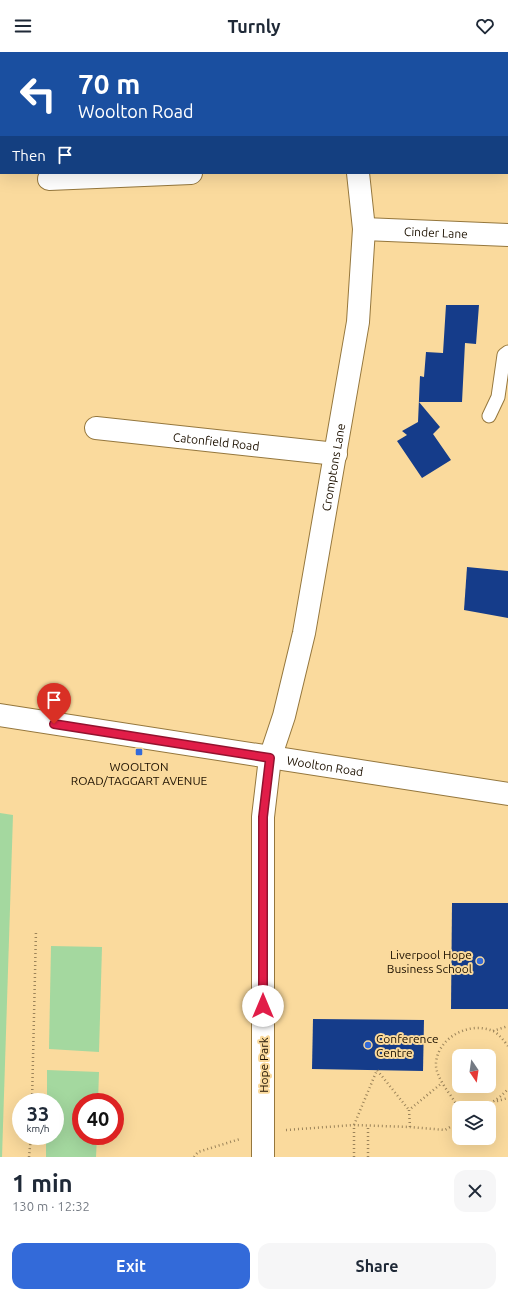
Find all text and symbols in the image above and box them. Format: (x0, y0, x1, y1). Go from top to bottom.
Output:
icon: menu (12, 15, 34, 37)
icon: heart (474, 15, 496, 37)
text: Turnly (227, 16, 281, 36)
icon: left (12, 68, 64, 120)
text: 70 m (78, 68, 140, 99)
text: Woolton Road (78, 101, 194, 121)
icon: arrive (54, 144, 76, 166)
text: Then (12, 147, 46, 164)
street label: Cinder Lane (404, 224, 468, 240)
street label: Cromptons Lane (319, 422, 347, 512)
street label: Catonfield Road (172, 430, 260, 452)
pin (37, 683, 71, 724)
icon: arrive (43, 689, 65, 711)
marker: WOOLTON ROAD/TAGGART AVENUE (134, 747, 144, 757)
street label: Woolton Road (286, 753, 364, 778)
place label: WOOLTON ROAD/TAGGART AVENUE (71, 760, 208, 787)
place label: Liverpool Hope Business School (387, 948, 472, 975)
marker: Liverpool Hope Business School (475, 956, 485, 966)
position arrow (242, 985, 284, 1027)
place label: Conference Centre (376, 1032, 439, 1059)
street label: Hope Park (257, 1037, 270, 1093)
marker: Conference Centre (363, 1040, 373, 1050)
north arrow (452, 1049, 496, 1093)
map controls (452, 1049, 496, 1145)
speed limit sign: 40 (72, 1093, 124, 1145)
button: layers (452, 1101, 496, 1145)
text: 33 (27, 1102, 49, 1125)
text: km/h (26, 1123, 50, 1134)
text: 1 min (12, 1170, 73, 1197)
button: close (454, 1170, 496, 1212)
text: 130 m · 12:32 (12, 1199, 90, 1213)
button: Exit (12, 1243, 250, 1289)
button: Share (258, 1243, 496, 1289)

